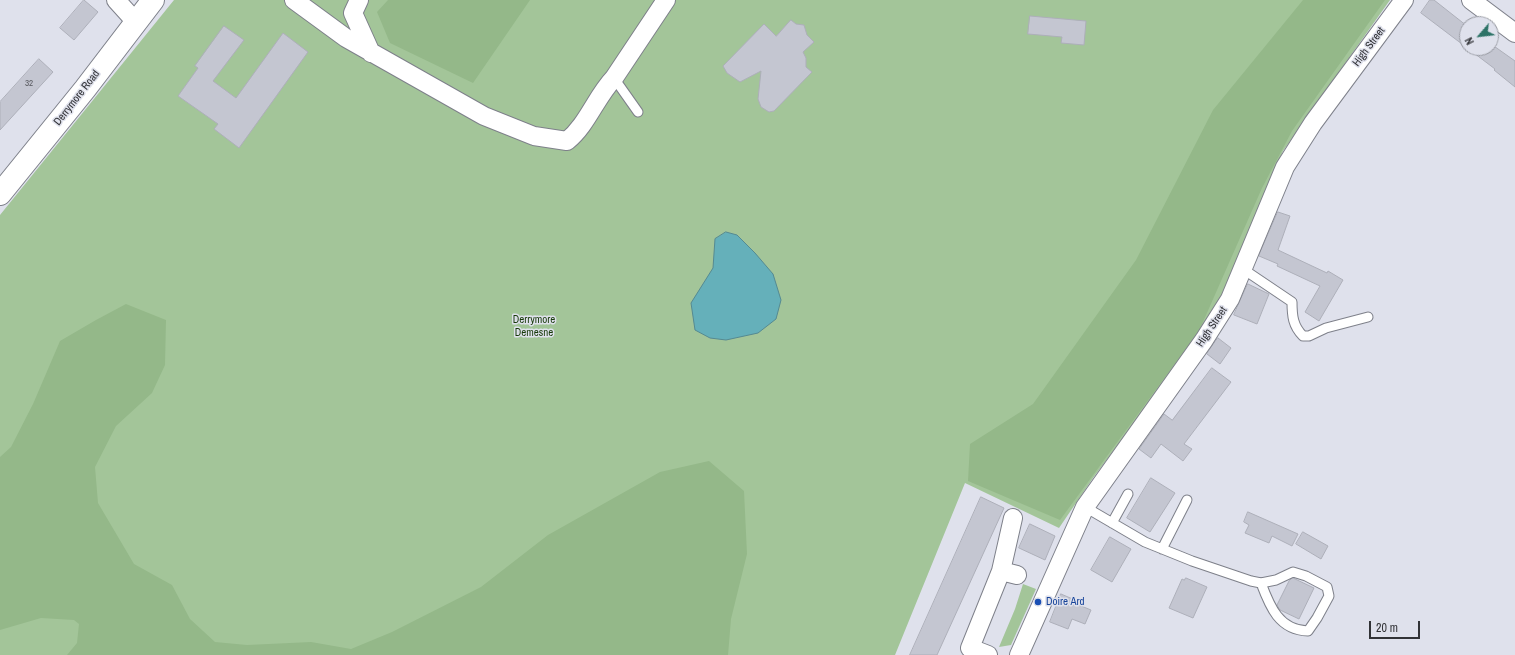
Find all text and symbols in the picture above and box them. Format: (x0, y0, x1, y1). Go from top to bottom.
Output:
north arrow (1459, 16, 1499, 56)
street label: High Street (1350, 25, 1388, 69)
text: N (1462, 35, 1477, 47)
street label: Derrymore Road (51, 68, 103, 128)
house number: 32 (25, 79, 33, 89)
street label: High Street (1194, 304, 1230, 350)
park label: Derrymore Demesne (513, 313, 555, 339)
place label: Doire Ard (1046, 595, 1085, 609)
marker: Doire Ard (1033, 597, 1043, 607)
scale bar (1371, 613, 1422, 639)
text: 20 m (1376, 620, 1398, 636)

